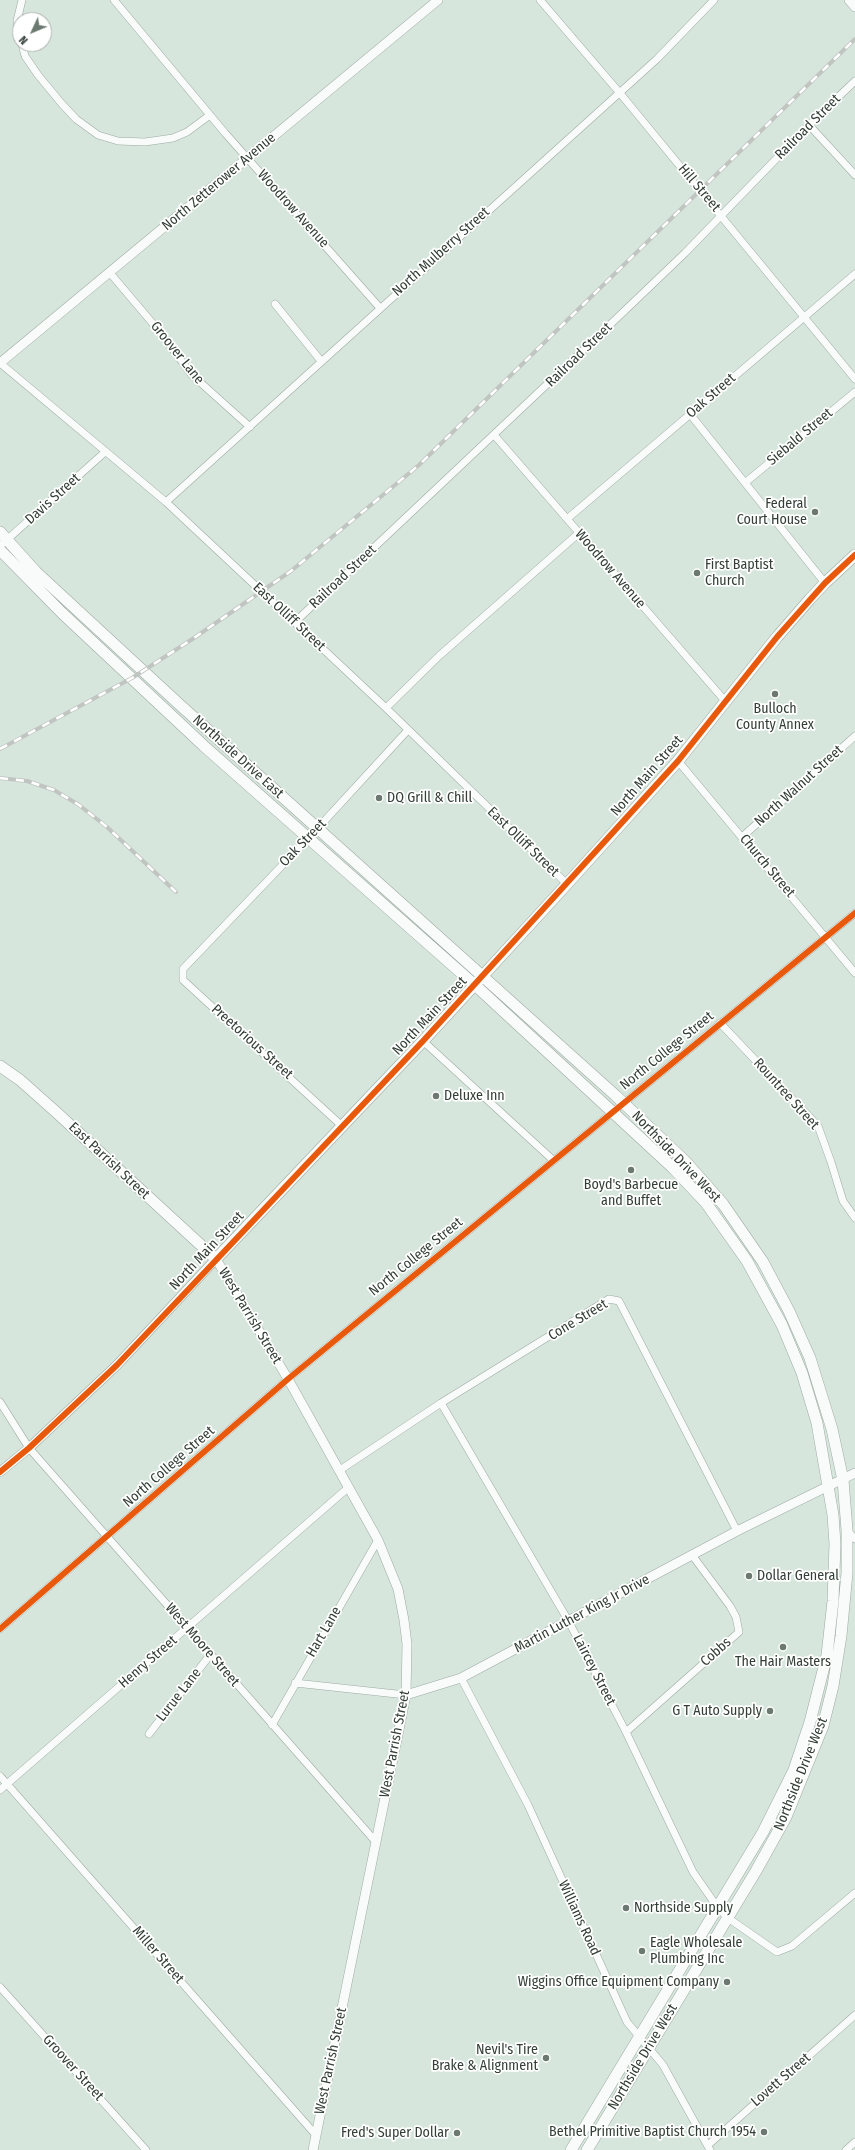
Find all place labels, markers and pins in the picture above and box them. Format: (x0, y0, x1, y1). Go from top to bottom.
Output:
place label: Federal Court House (737, 496, 807, 528)
marker: Federal Court House (810, 507, 820, 517)
place label: First Baptist Church (705, 557, 773, 590)
marker: First Baptist Church (692, 568, 702, 578)
marker: Bulloch County Annex (770, 689, 780, 699)
place label: Bulloch County Annex (736, 701, 814, 734)
place label: DQ Grill & Chill (387, 790, 472, 806)
marker: DQ Grill & Chill (374, 793, 384, 803)
place label: Deluxe Inn (444, 1088, 505, 1104)
marker: Deluxe Inn (431, 1091, 441, 1101)
marker: Boyd's Barbecue and Buffet (626, 1165, 636, 1175)
place label: Boyd's Barbecue and Buffet (584, 1177, 678, 1210)
place label: Dollar General (757, 1568, 839, 1584)
marker: Dollar General (744, 1571, 754, 1581)
marker: The Hair Masters (778, 1642, 788, 1652)
place label: The Hair Masters (735, 1654, 831, 1670)
place label: G T Auto Supply (672, 1703, 762, 1719)
marker: G T Auto Supply (765, 1706, 775, 1716)
place label: Northside Supply (634, 1900, 733, 1916)
marker: Northside Supply (621, 1903, 631, 1913)
place label: Eagle Wholesale Plumbing Inc (650, 1935, 742, 1968)
marker: Eagle Wholesale Plumbing Inc (637, 1946, 647, 1956)
place label: Wiggins Office Equipment Company (518, 1974, 719, 1990)
marker: Wiggins Office Equipment Company (722, 1977, 732, 1987)
place label: Nevil's Tire Brake & Alignment (432, 2042, 538, 2074)
marker: Nevil's Tire Brake & Alignment (541, 2053, 551, 2063)
place label: Bethel Primitive Baptist Church 1954 (549, 2124, 756, 2140)
place label: Fred's Super Dollar (341, 2125, 449, 2141)
marker: Bethel Primitive Baptist Church 1954 (759, 2127, 769, 2137)
marker: Fred's Super Dollar (452, 2128, 462, 2138)

